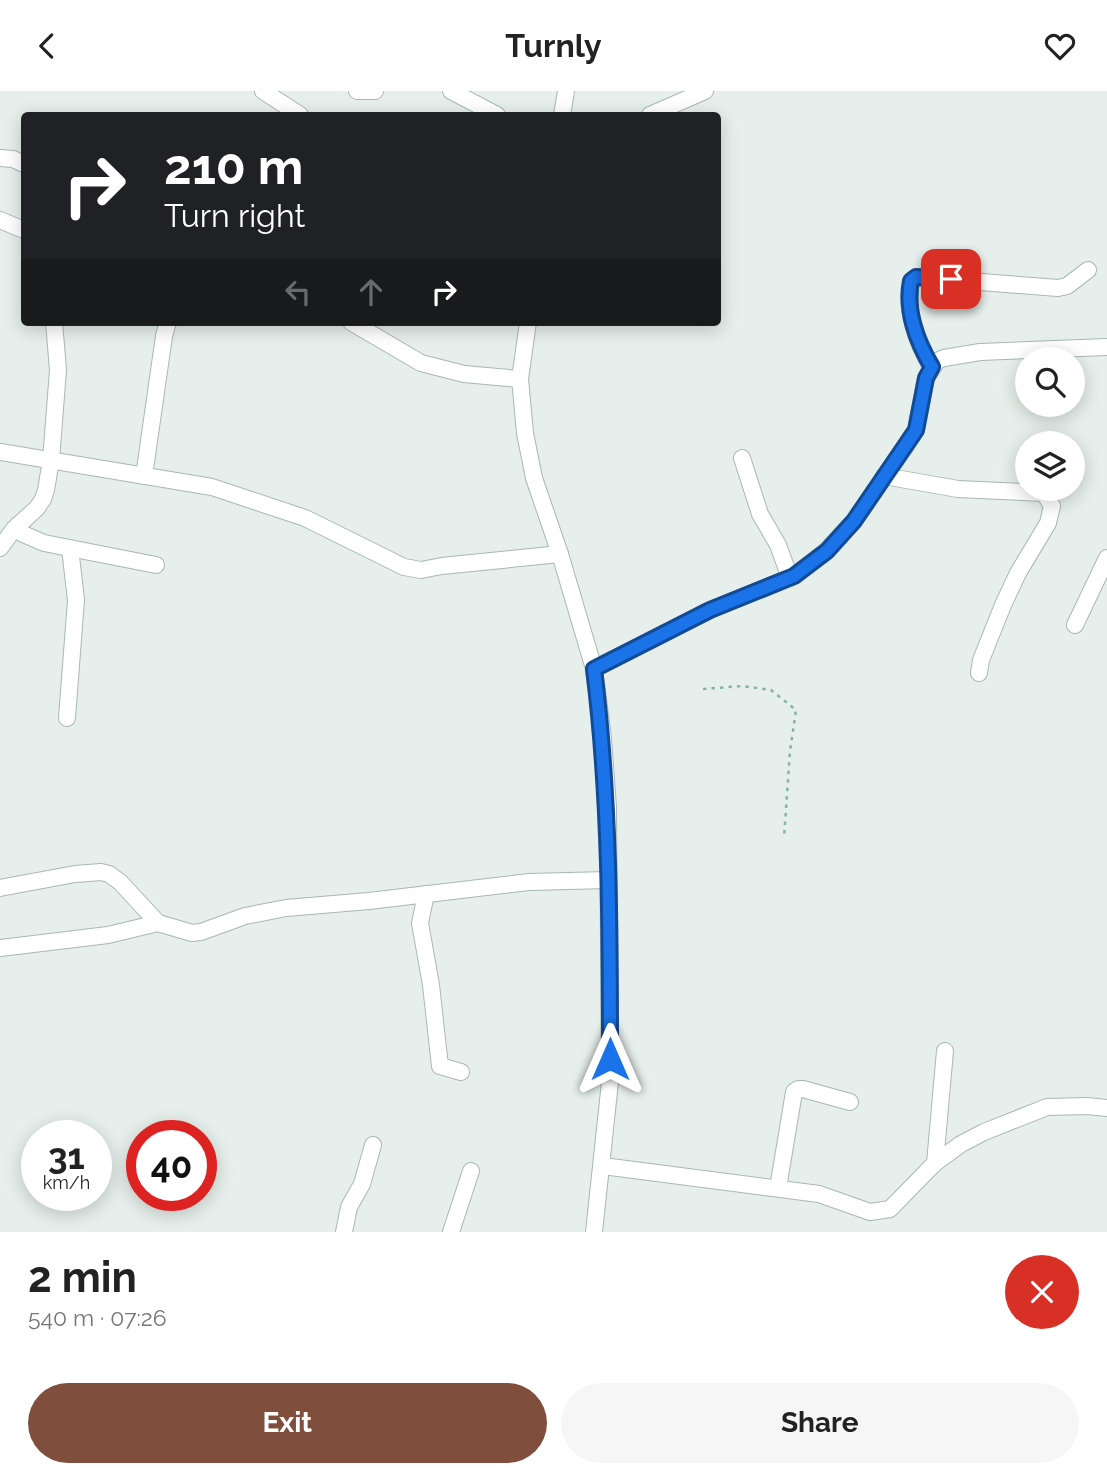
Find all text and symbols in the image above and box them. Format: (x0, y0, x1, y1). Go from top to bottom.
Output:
icon: back (28, 27, 66, 65)
text: Turnly (505, 27, 602, 64)
icon: heart (1041, 27, 1079, 65)
text: 210 m (164, 138, 303, 195)
icon: right (49, 140, 140, 231)
text: Turn right (164, 197, 305, 234)
pin (921, 249, 981, 309)
icon: arrive (932, 260, 970, 298)
icon: left (279, 273, 317, 311)
icon: ahead (352, 273, 390, 311)
icon: right (425, 273, 463, 311)
map controls (1015, 347, 1085, 501)
button: search (1015, 347, 1085, 417)
button: layers (1015, 431, 1085, 501)
position arrow (573, 1022, 647, 1096)
speed limit sign: 40 (126, 1120, 217, 1211)
text: 31 (48, 1136, 85, 1177)
text: km/h (43, 1172, 90, 1193)
text: 2 min (28, 1253, 137, 1302)
button: close (1005, 1255, 1079, 1329)
text: 540 m · 07:26 (28, 1304, 167, 1331)
button: Exit (28, 1383, 547, 1463)
button: Share (561, 1383, 1079, 1463)

